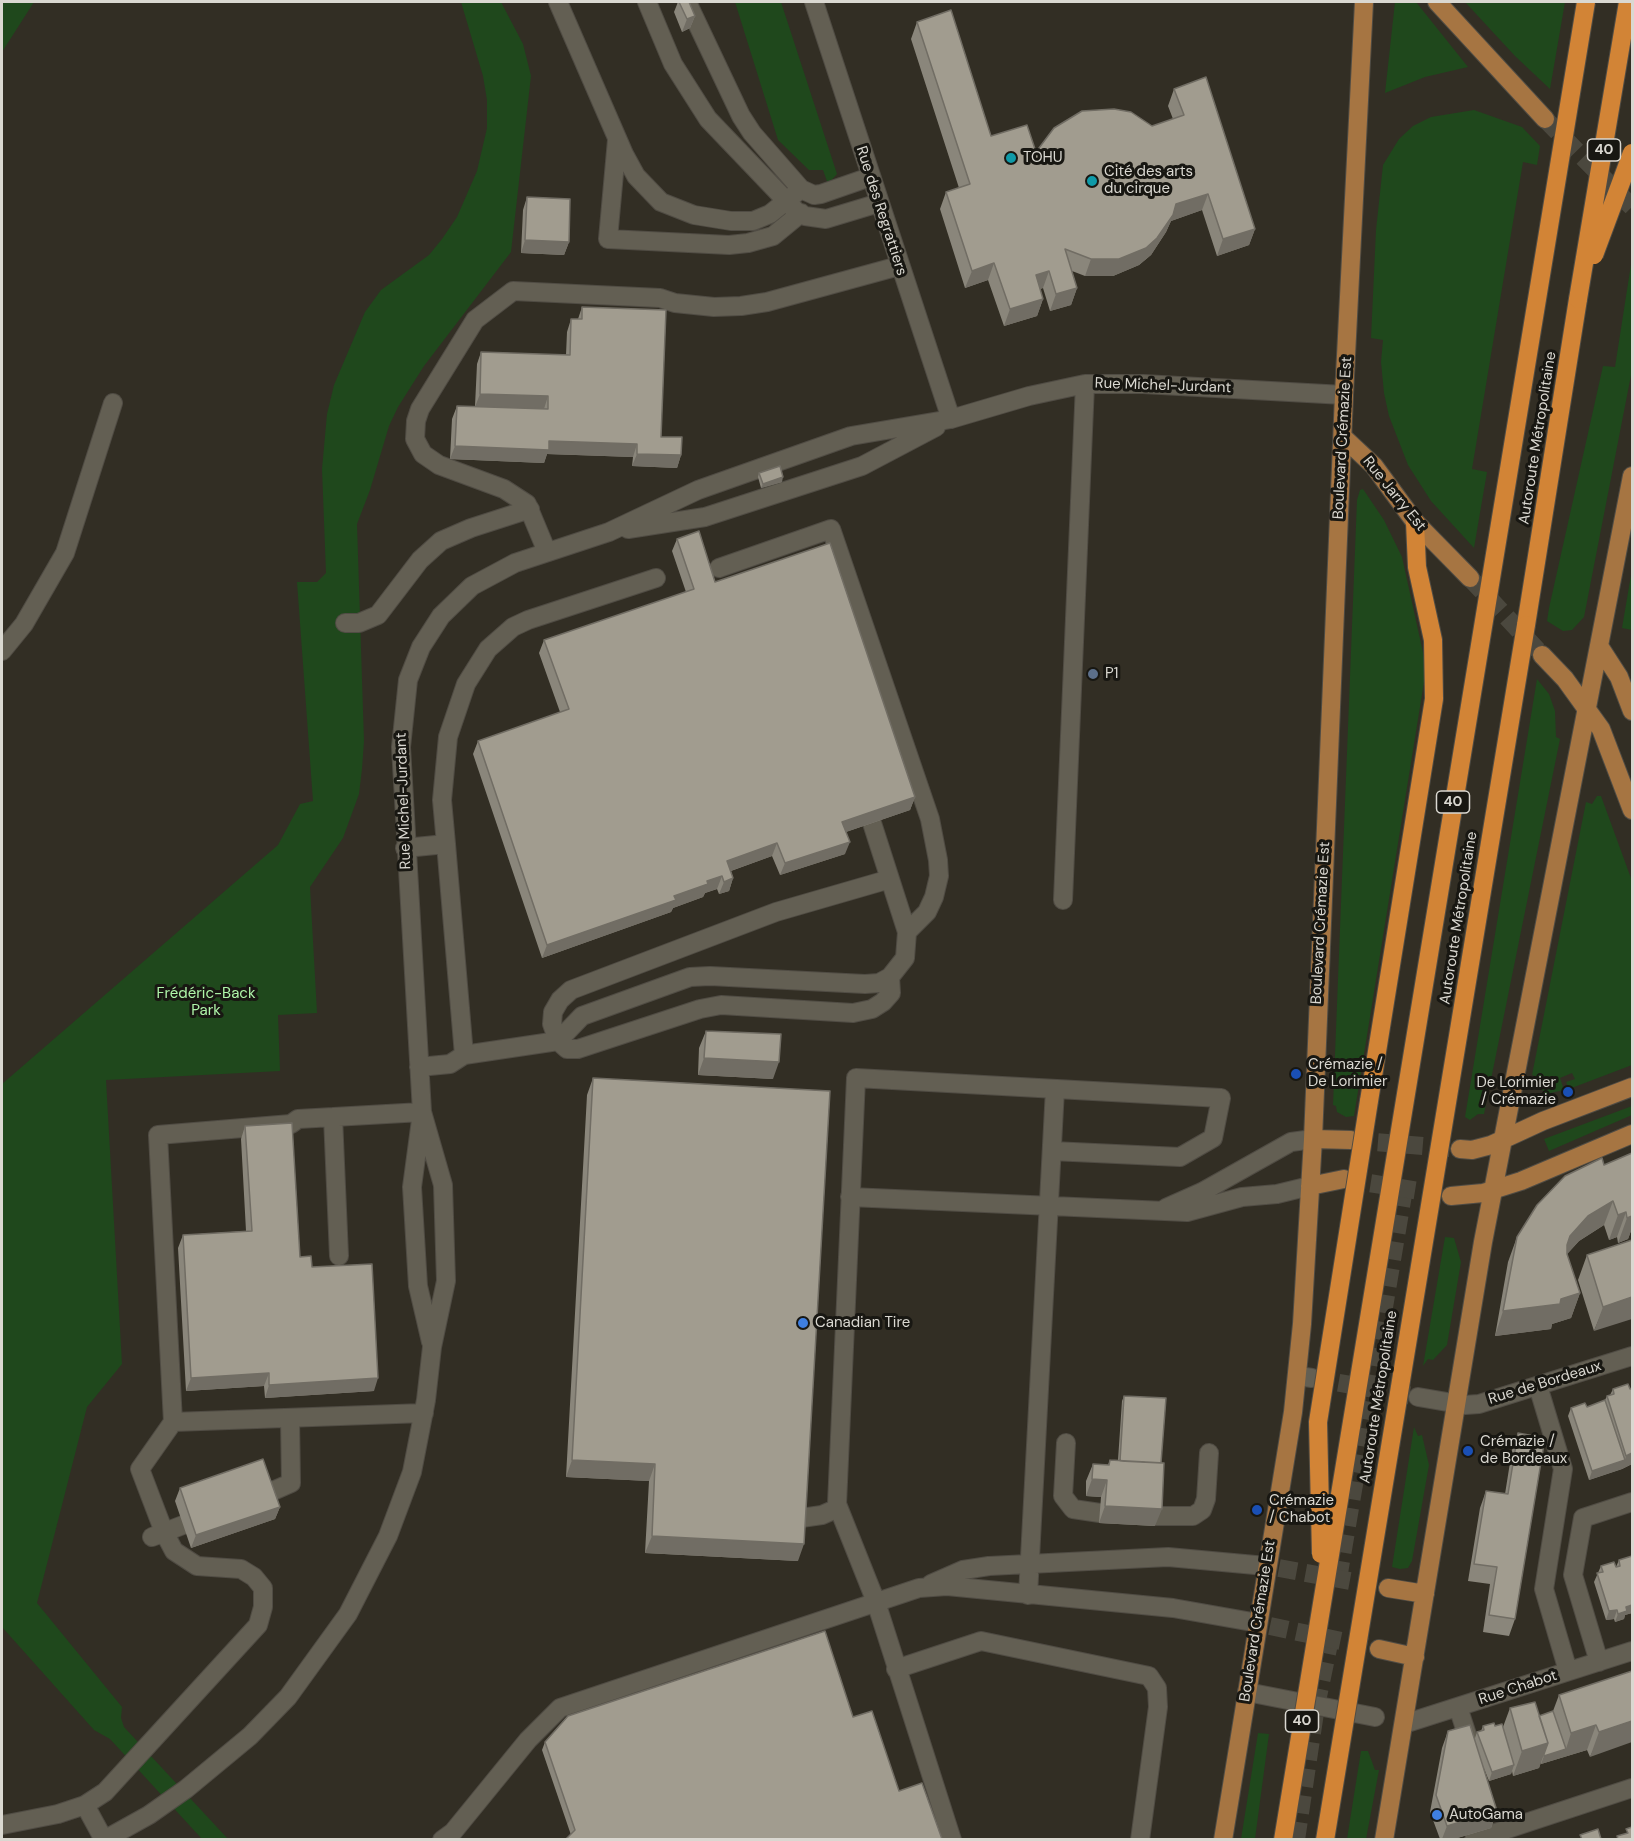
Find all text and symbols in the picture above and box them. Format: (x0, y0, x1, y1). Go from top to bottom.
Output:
road number: 40 (1588, 139, 1620, 161)
street label: Rue des Regrattiers (852, 144, 910, 278)
place label: TOHU (1023, 149, 1063, 167)
marker: TOHU (1004, 151, 1018, 165)
place label: Cité des arts du cirque (1104, 163, 1193, 198)
marker: Cité des arts du cirque (1085, 174, 1099, 188)
street label: Autoroute Métropolitaine (1515, 350, 1561, 526)
street label: Boulevard Crémazie Est (1330, 356, 1356, 520)
street label: Rue Michel-Jurdant (1094, 375, 1232, 397)
street label: Rue Jarry Est (1358, 453, 1430, 535)
place label: P1 (1105, 665, 1118, 683)
marker: P1 (1086, 667, 1100, 681)
street label: Rue Michel-Jurdant (393, 732, 415, 870)
road number: 40 (1436, 791, 1470, 813)
street label: Autoroute Métropolitaine (1436, 830, 1482, 1006)
street label: Boulevard Crémazie Est (1308, 841, 1334, 1005)
park label: Frédéric-Back Park (157, 985, 255, 1020)
place label: Crémazie / De Lorimier (1308, 1056, 1387, 1091)
marker: Crémazie / De Lorimier (1289, 1067, 1303, 1081)
place label: De Lorimier / Crémazie (1477, 1074, 1556, 1109)
marker: De Lorimier / Crémazie (1561, 1085, 1575, 1099)
street label: Autoroute Métropolitaine (1356, 1309, 1402, 1485)
place label: Canadian Tire (815, 1314, 910, 1332)
marker: Canadian Tire (796, 1316, 810, 1330)
street label: Rue de Bordeaux (1486, 1357, 1604, 1409)
place label: Crémazie / de Bordeaux (1480, 1433, 1567, 1468)
marker: Crémazie / de Bordeaux (1461, 1444, 1475, 1458)
place label: Crémazie / Chabot (1269, 1492, 1334, 1527)
marker: Crémazie / Chabot (1250, 1503, 1264, 1517)
street label: Boulevard Crémazie Est (1236, 1539, 1280, 1703)
street label: Rue Chabot (1477, 1667, 1559, 1709)
road number: 40 (1286, 1710, 1318, 1732)
place label: AutoGama (1449, 1806, 1523, 1824)
marker: AutoGama (1430, 1808, 1444, 1822)

